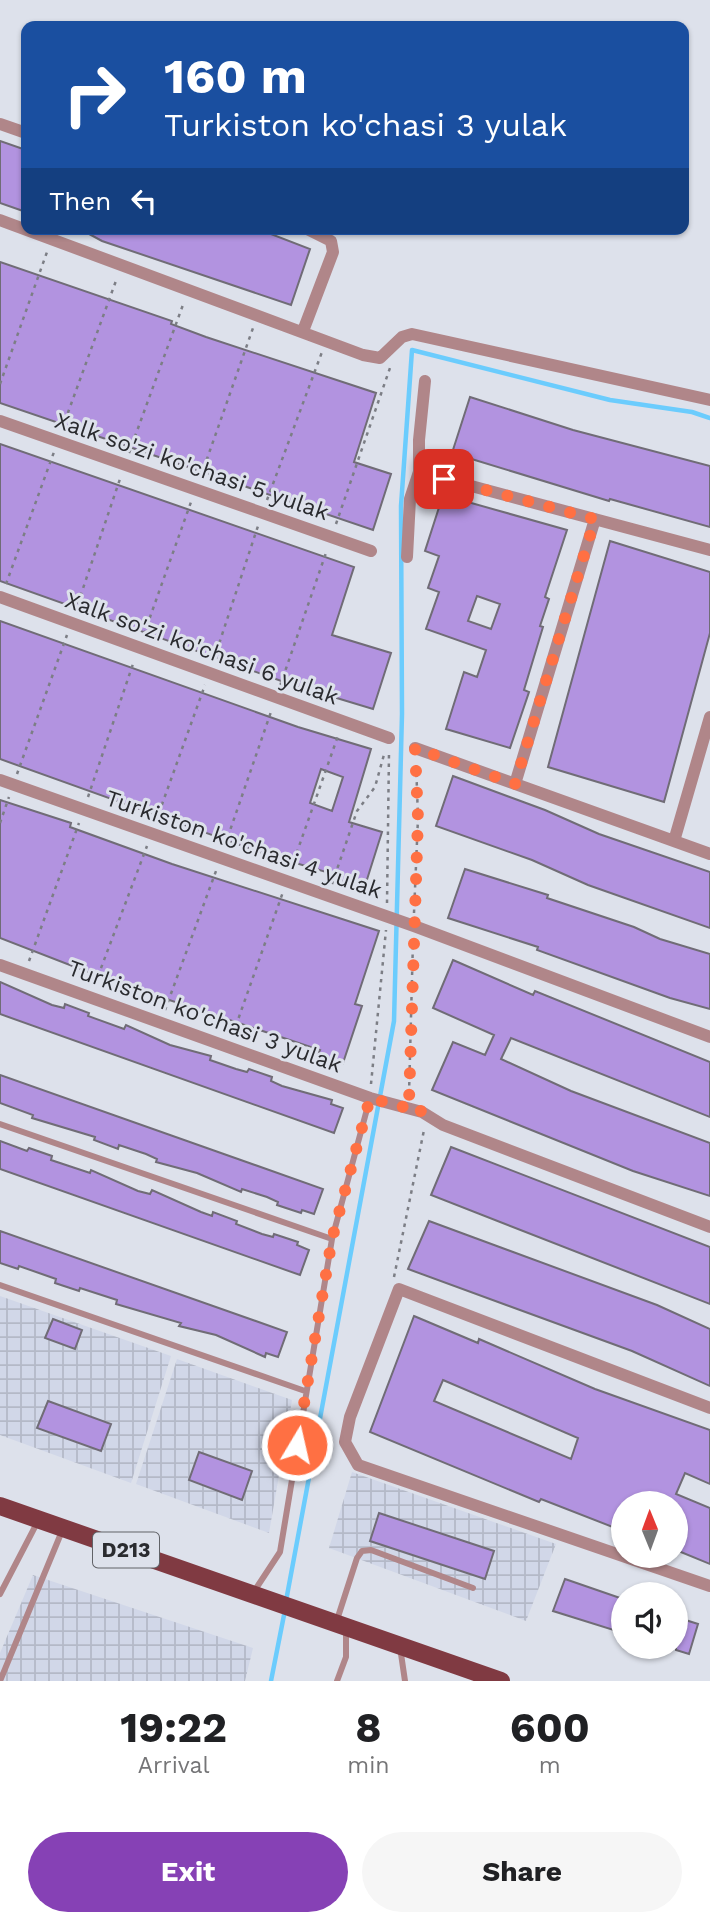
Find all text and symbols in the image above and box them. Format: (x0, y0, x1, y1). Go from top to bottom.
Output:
text: 160 m (164, 47, 307, 105)
icon: right (49, 49, 140, 140)
text: Turkiston ko'chasi 3 yulak (164, 106, 567, 144)
icon: left (125, 182, 163, 220)
text: Then (49, 186, 111, 216)
street label: Xalk so'zi ko'chasi 5 yulak (51, 407, 332, 526)
pin (414, 449, 474, 509)
icon: arrive (425, 460, 463, 498)
street label: Xalk so'zi ko'chasi 6 yulak (62, 586, 342, 711)
street label: Turkiston ko'chasi 4 yulak (102, 784, 386, 905)
street label: Turkiston ko'chasi 3 yulak (64, 954, 346, 1079)
position arrow (260, 1408, 334, 1482)
north arrow (611, 1491, 688, 1568)
map controls (611, 1491, 688, 1659)
road number: D213 (93, 1532, 159, 1568)
button: sound (611, 1582, 688, 1659)
text: 19:22 (120, 1703, 227, 1752)
text: 8 (355, 1703, 382, 1752)
text: 600 (510, 1703, 590, 1752)
text: Arrival (138, 1752, 210, 1779)
text: min (347, 1752, 390, 1779)
text: m (539, 1752, 561, 1779)
button: Exit (28, 1832, 348, 1912)
button: Share (362, 1832, 682, 1912)

